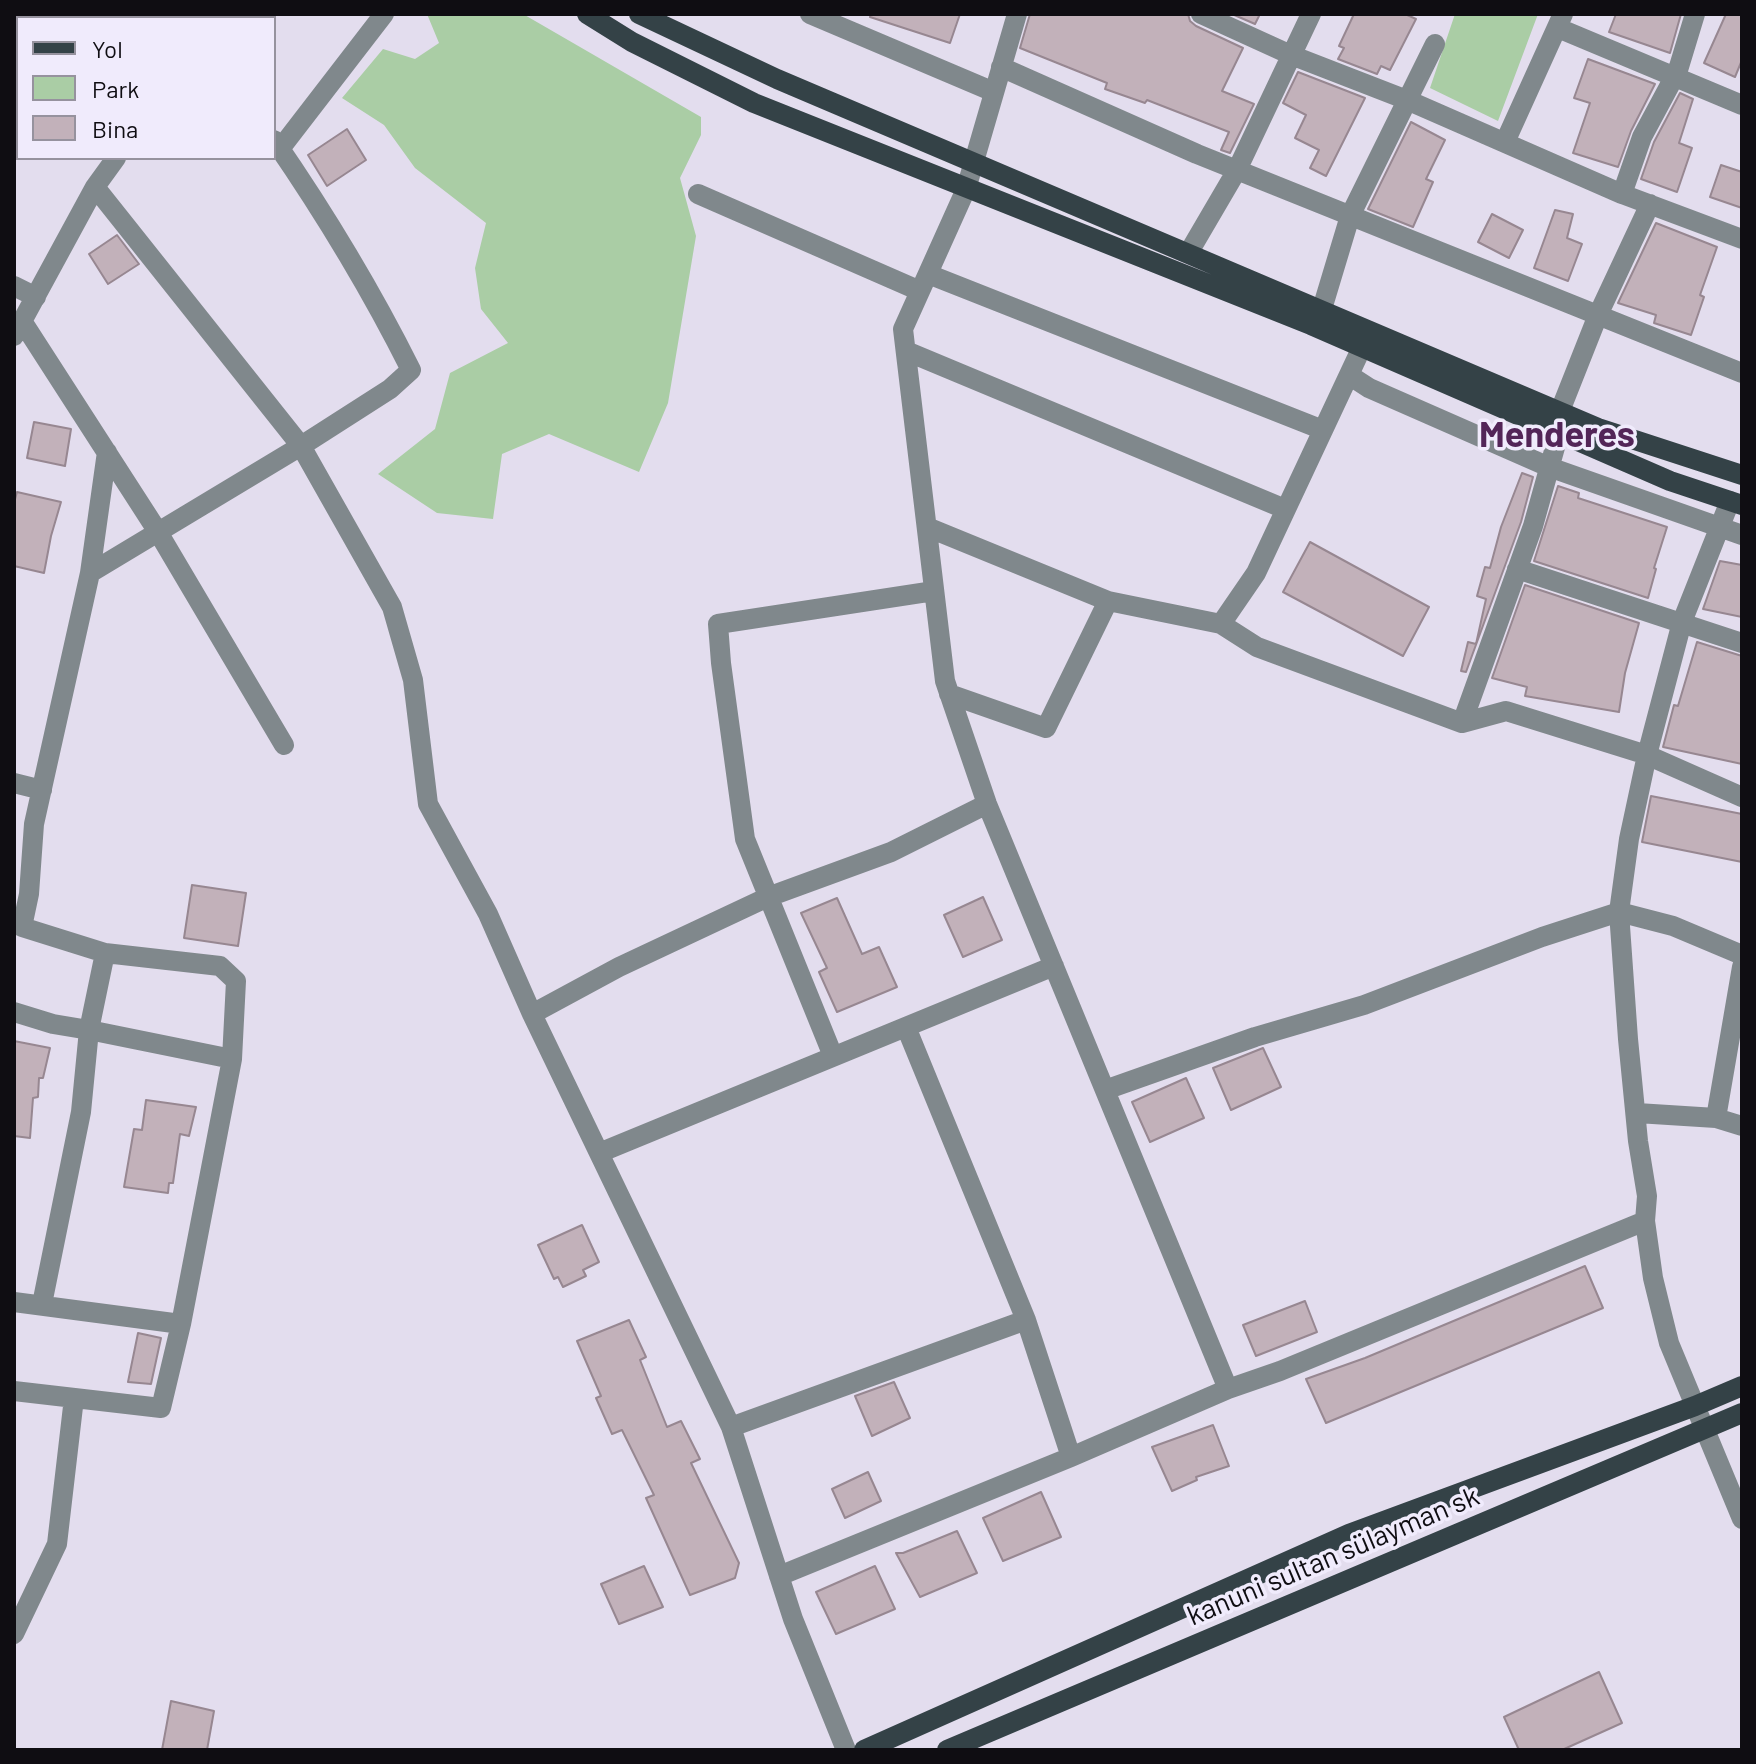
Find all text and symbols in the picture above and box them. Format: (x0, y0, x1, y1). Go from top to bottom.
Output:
legend (16, 16, 276, 160)
text: Yol (92, 34, 123, 63)
text: Park (92, 74, 139, 103)
text: Bina (92, 114, 138, 143)
district label: Menderes (1479, 413, 1635, 457)
street label: kanuni sultan sülayman sk (1182, 1479, 1484, 1633)

